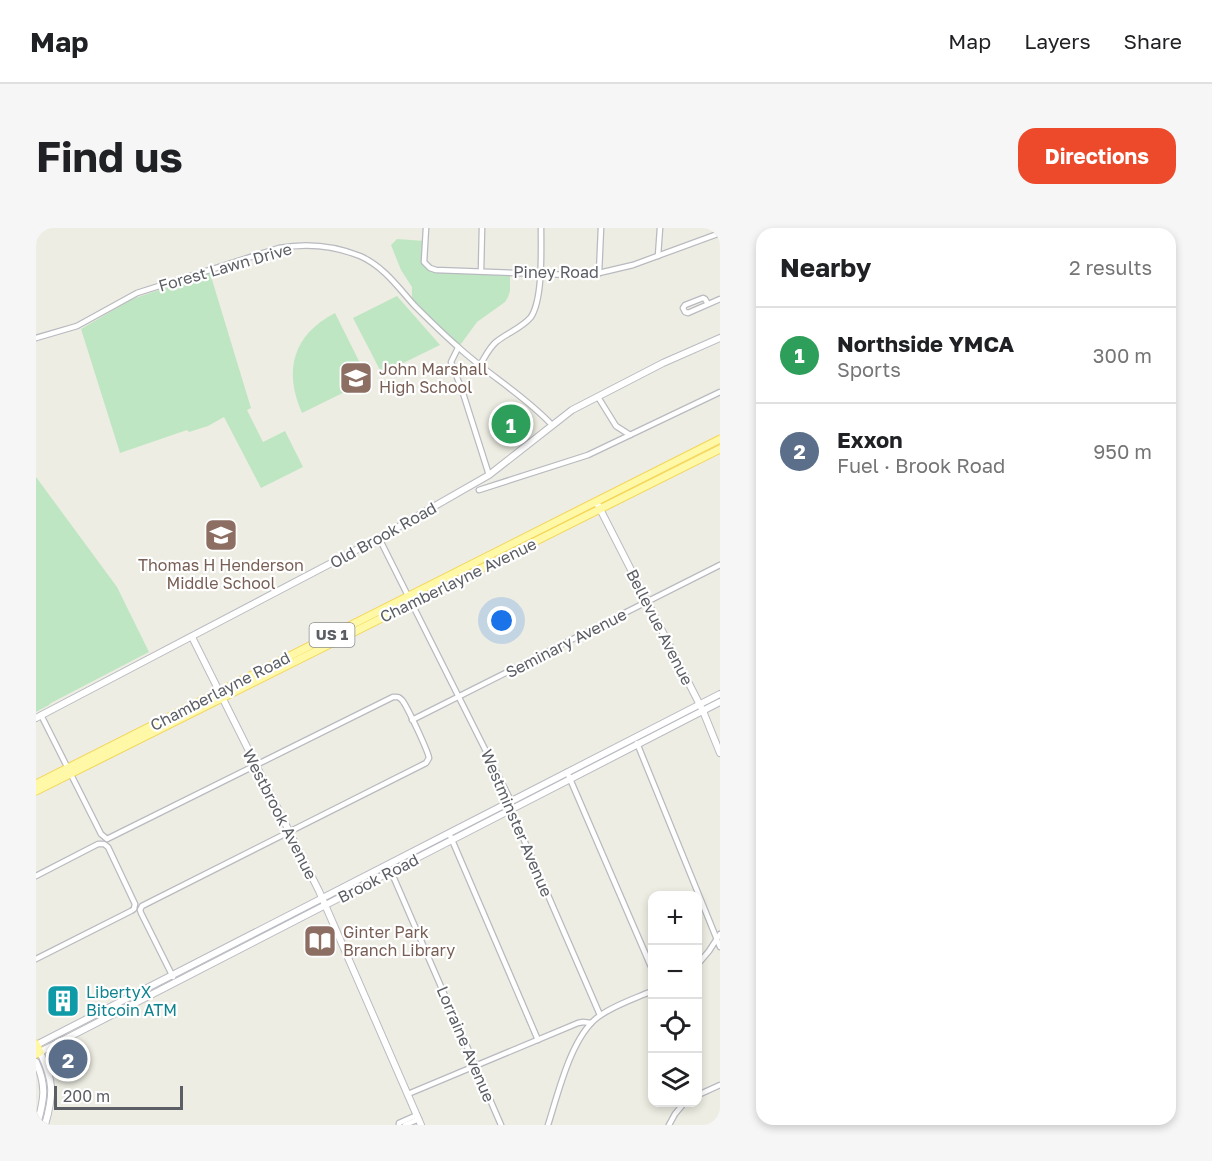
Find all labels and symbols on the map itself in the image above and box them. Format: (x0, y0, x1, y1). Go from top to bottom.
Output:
street label: Forest Lawn Drive (156, 238, 294, 296)
street label: Piney Road (513, 262, 599, 282)
place label: John Marshall High School (379, 359, 488, 397)
school or university icon: John Marshall High School (338, 360, 374, 396)
pin: 1 (492, 402, 530, 446)
street label: Old Brook Road (326, 497, 440, 573)
school or university icon: Thomas H Henderson Middle School (203, 517, 239, 553)
street label: Chamberlayne Avenue (376, 533, 540, 627)
place label: Thomas H Henderson Middle School (138, 555, 304, 593)
street label: Bellevue Avenue (622, 566, 698, 688)
street label: Seminary Avenue (502, 604, 630, 682)
your location (487, 606, 516, 635)
road number: US 1 (310, 623, 354, 647)
street label: Chamberlayne Road (147, 647, 293, 735)
street label: Westbrook Avenue (239, 746, 321, 882)
street label: Westminster Avenue (477, 746, 557, 900)
street label: Brook Road (334, 849, 422, 907)
place label: Ginter Park Branch Library (343, 922, 455, 960)
library icon: Ginter Park Branch Library (302, 923, 338, 959)
place label: LibertyX Bitcoin ATM (86, 982, 177, 1020)
building icon: LibertyX Bitcoin ATM (45, 983, 81, 1019)
street label: Lorraine Avenue (433, 983, 499, 1105)
pin: 2 (48, 1036, 87, 1082)
scale bar (54, 1083, 183, 1110)

